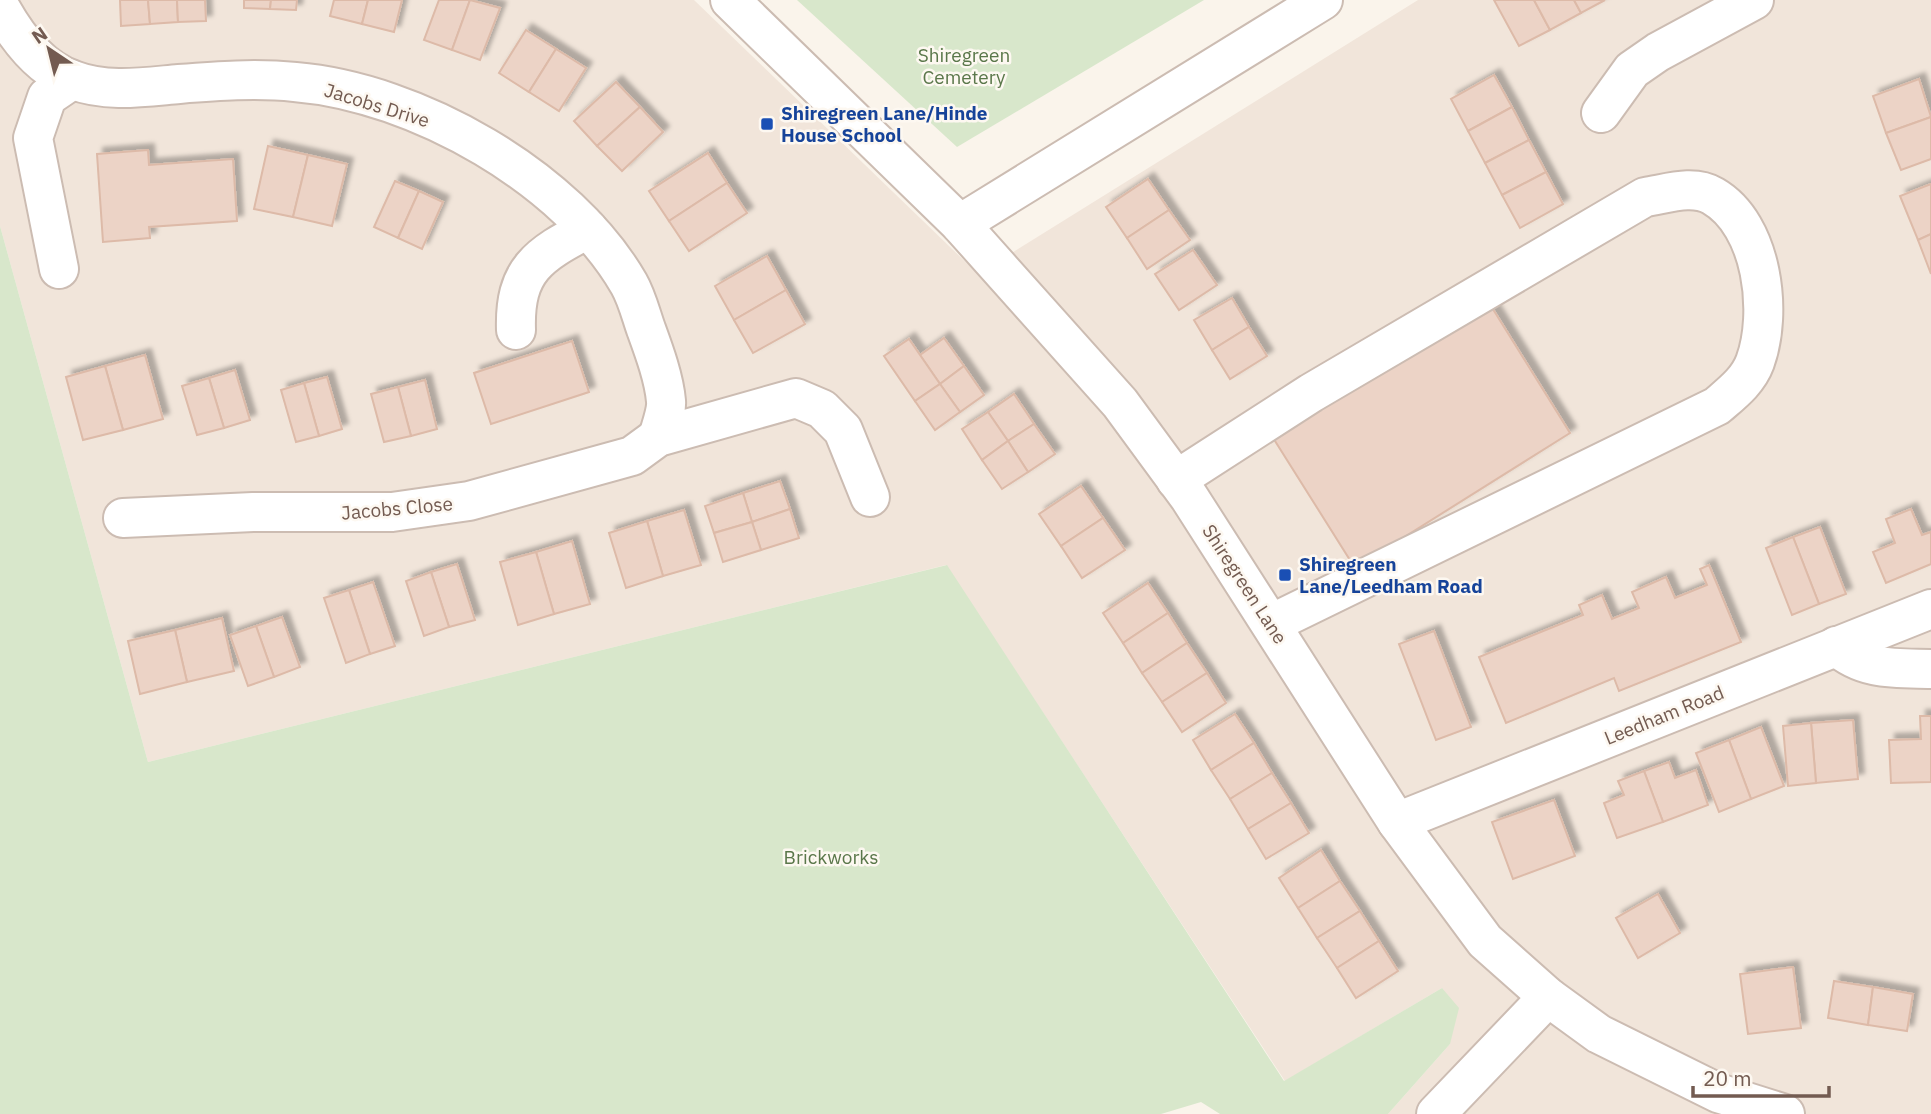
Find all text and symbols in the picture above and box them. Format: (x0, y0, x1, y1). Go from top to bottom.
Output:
north arrow (14, 14, 84, 84)
text: N (27, 21, 52, 49)
park label: Shiregreen Cemetery (918, 43, 1010, 89)
street label: Jacobs Drive (321, 78, 433, 132)
place label: Shiregreen Lane/Hinde House School (781, 101, 988, 147)
marker: Shiregreen Lane/Hinde House School (759, 116, 775, 132)
street label: Jacobs Close (340, 491, 454, 525)
street label: Shiregreen Lane (1197, 520, 1293, 648)
place label: Shiregreen Lane/Leedham Road (1299, 552, 1483, 598)
marker: Shiregreen Lane/Leedham Road (1277, 567, 1293, 583)
street label: Leedham Road (1601, 680, 1727, 750)
park label: Brickworks (784, 845, 878, 869)
scale bar (1693, 1054, 1829, 1098)
text: 20 m (1703, 1064, 1752, 1092)

